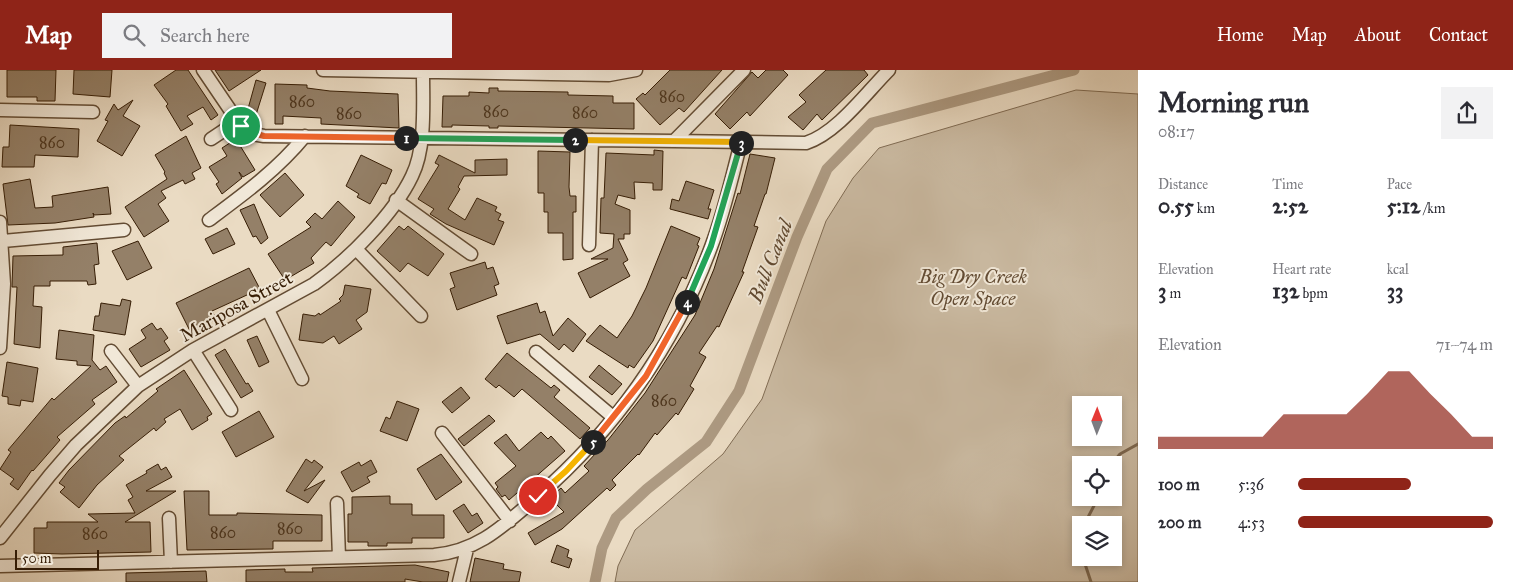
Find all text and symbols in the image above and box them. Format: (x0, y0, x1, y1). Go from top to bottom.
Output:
search box (102, 13, 452, 58)
text: Map (25, 20, 72, 50)
icon: search (120, 21, 148, 49)
text: Search here (160, 24, 250, 47)
text: Home (1217, 24, 1264, 46)
text: Map (1292, 24, 1327, 46)
text: About (1355, 24, 1401, 46)
text: Contact (1429, 24, 1488, 46)
text: Morning run (1158, 85, 1309, 120)
house number: 860 (659, 87, 685, 106)
button: share (1441, 87, 1493, 139)
house number: 860 (289, 92, 315, 111)
house number: 860 (483, 102, 509, 121)
house number: 860 (572, 103, 598, 122)
house number: 860 (336, 104, 362, 123)
pin (220, 105, 262, 147)
icon: arrive (227, 112, 255, 140)
text: 08:17 (1158, 122, 1195, 141)
pin: 1 (394, 126, 418, 150)
pin: 2 (562, 128, 588, 152)
text: 1 (404, 130, 409, 147)
pin: 3 (728, 130, 754, 156)
text: 2 (572, 132, 579, 149)
house number: 860 (39, 133, 65, 152)
text: 3 (739, 135, 744, 152)
text: Distance (1158, 176, 1208, 193)
text: Time (1272, 176, 1303, 193)
text: Pace (1387, 176, 1412, 193)
text: 0.55 (1158, 193, 1194, 219)
text: 2:52 (1272, 193, 1308, 219)
text: 5:12 (1387, 193, 1420, 219)
text: km (1194, 200, 1215, 217)
text: /km (1420, 200, 1445, 217)
water label: Bull Canal (742, 215, 798, 307)
text: Elevation (1158, 261, 1214, 278)
text: Heart rate (1272, 261, 1331, 278)
text: kcal (1387, 261, 1409, 278)
park label: Big Dry Creek Open Space (918, 265, 1028, 311)
street label: Mariposa Street (176, 266, 297, 347)
text: 3 (1158, 278, 1166, 304)
text: 132 (1272, 278, 1299, 304)
text: 33 (1387, 278, 1403, 304)
text: m (1166, 285, 1181, 302)
text: bpm (1299, 285, 1328, 302)
pin: 4 (674, 290, 700, 314)
text: 4 (684, 294, 691, 311)
text: Elevation (1158, 335, 1222, 354)
text: 71–74 m (1436, 335, 1493, 354)
house number: 860 (651, 391, 677, 410)
north arrow (1072, 396, 1122, 446)
map controls (1072, 396, 1122, 566)
pin: 5 (580, 430, 606, 454)
text: 5 (590, 434, 597, 451)
button: locate (1072, 456, 1122, 506)
pin (517, 475, 559, 517)
text: 100 m (1158, 475, 1200, 494)
text: 5:36 (1238, 475, 1264, 494)
icon: check (524, 482, 552, 510)
text: 200 m (1158, 513, 1201, 532)
text: 4:53 (1238, 513, 1265, 532)
button: layers (1072, 516, 1122, 566)
house number: 860 (277, 519, 303, 538)
house number: 860 (210, 523, 236, 542)
house number: 860 (82, 524, 108, 543)
scale bar (15, 547, 99, 570)
text: 50 m (22, 550, 51, 567)

